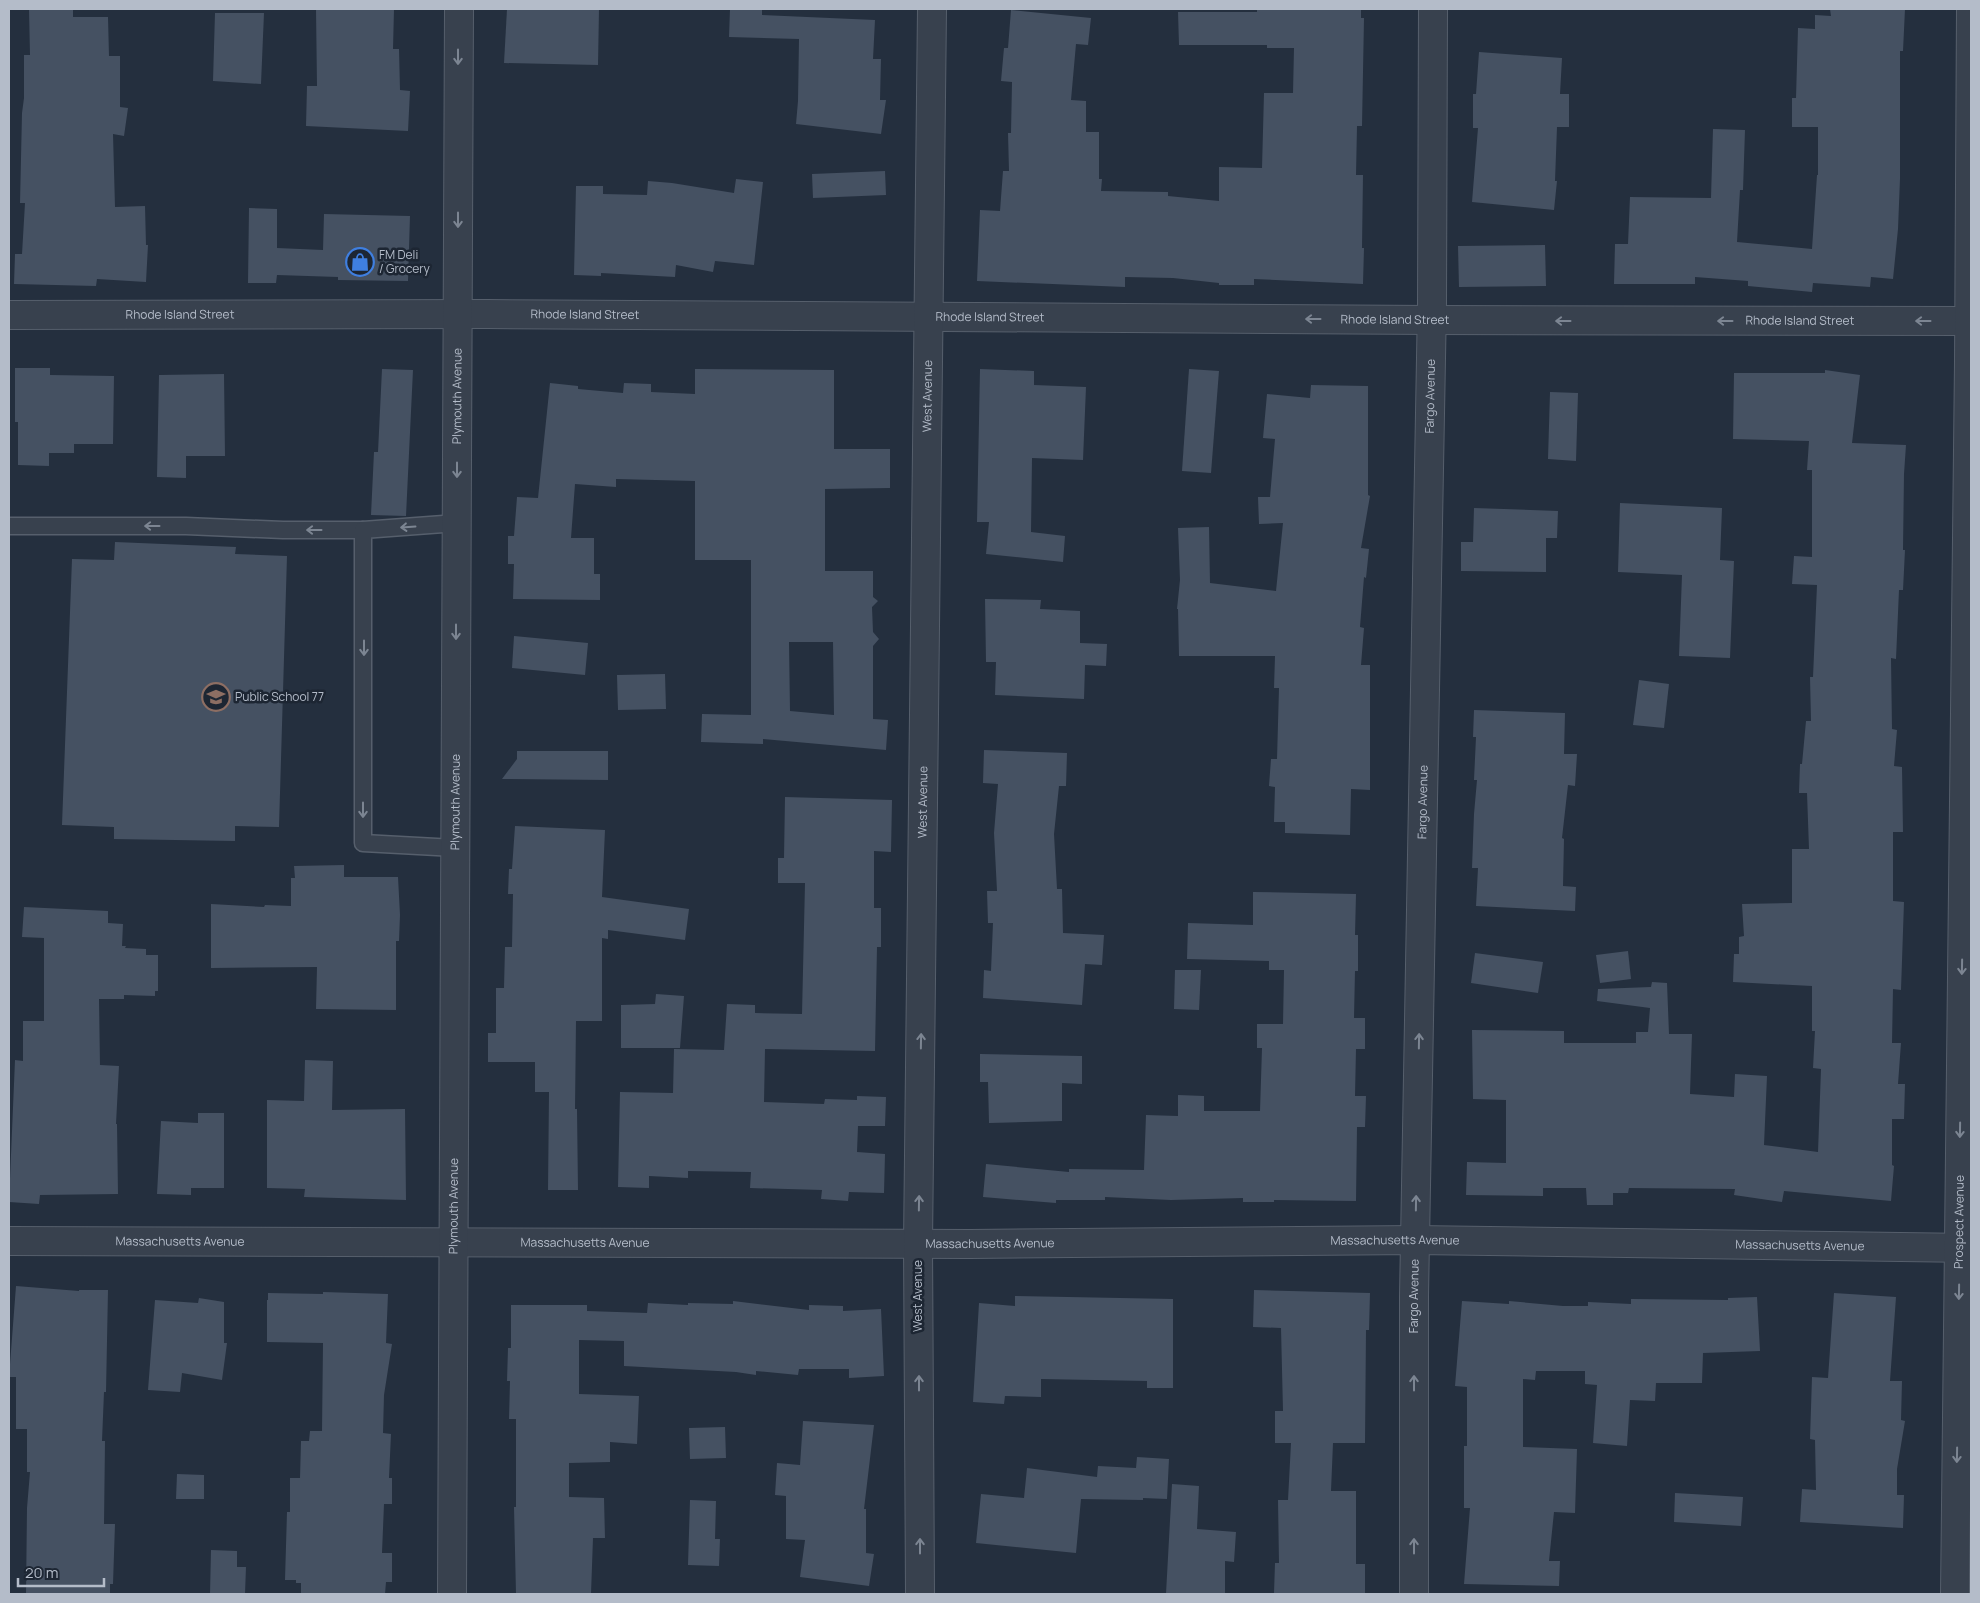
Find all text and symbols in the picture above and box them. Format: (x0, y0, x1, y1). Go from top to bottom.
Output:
one-way arrow (454, 49, 463, 65)
one-way arrow (453, 212, 463, 228)
place label: FM Deli / Grocery (379, 246, 431, 277)
shop icon: FM Deli / Grocery (345, 247, 375, 277)
street label: Rhode Island Street (531, 305, 640, 323)
street label: Rhode Island Street (126, 306, 235, 323)
street label: Rhode Island Street (935, 308, 1045, 326)
street label: Rhode Island Street (1340, 310, 1450, 328)
street label: Rhode Island Street (1746, 312, 1855, 329)
one-way arrow (1305, 314, 1321, 324)
one-way arrow (1555, 316, 1571, 326)
one-way arrow (1717, 316, 1734, 326)
one-way arrow (1915, 316, 1931, 326)
street label: Plymouth Avenue (448, 348, 466, 444)
street label: Fargo Avenue (1421, 359, 1439, 433)
street label: West Avenue (918, 360, 936, 432)
one-way arrow (452, 462, 462, 478)
one-way arrow (144, 521, 160, 531)
one-way arrow (400, 522, 416, 532)
one-way arrow (307, 525, 323, 535)
one-way arrow (451, 624, 461, 640)
one-way arrow (359, 640, 369, 656)
school or university icon: Public School 77 (201, 682, 231, 712)
place label: Public School 77 (235, 688, 324, 705)
street label: Plymouth Avenue (446, 754, 464, 850)
street label: Fargo Avenue (1413, 765, 1432, 839)
street label: West Avenue (914, 766, 931, 838)
one-way arrow (358, 802, 368, 818)
one-way arrow (1957, 959, 1967, 975)
one-way arrow (916, 1033, 926, 1049)
one-way arrow (1414, 1033, 1424, 1049)
one-way arrow (1955, 1122, 1965, 1138)
street label: Plymouth Avenue (445, 1158, 462, 1254)
street label: Prospect Avenue (1950, 1175, 1968, 1269)
one-way arrow (914, 1195, 924, 1212)
one-way arrow (1412, 1195, 1421, 1211)
street label: Massachusetts Avenue (1330, 1231, 1460, 1249)
street label: Massachusetts Avenue (115, 1232, 245, 1250)
street label: Massachusetts Avenue (520, 1234, 650, 1251)
street label: Massachusetts Avenue (925, 1234, 1055, 1252)
street label: Massachusetts Avenue (1735, 1236, 1865, 1254)
street label: Fargo Avenue (1405, 1259, 1423, 1333)
street label: West Avenue (909, 1260, 926, 1332)
one-way arrow (1954, 1284, 1963, 1300)
one-way arrow (914, 1375, 924, 1392)
one-way arrow (1409, 1375, 1419, 1392)
one-way arrow (1952, 1446, 1962, 1463)
one-way arrow (915, 1538, 925, 1554)
one-way arrow (1409, 1538, 1419, 1554)
scale bar (18, 1556, 104, 1588)
text: 20 m (25, 1562, 58, 1583)

